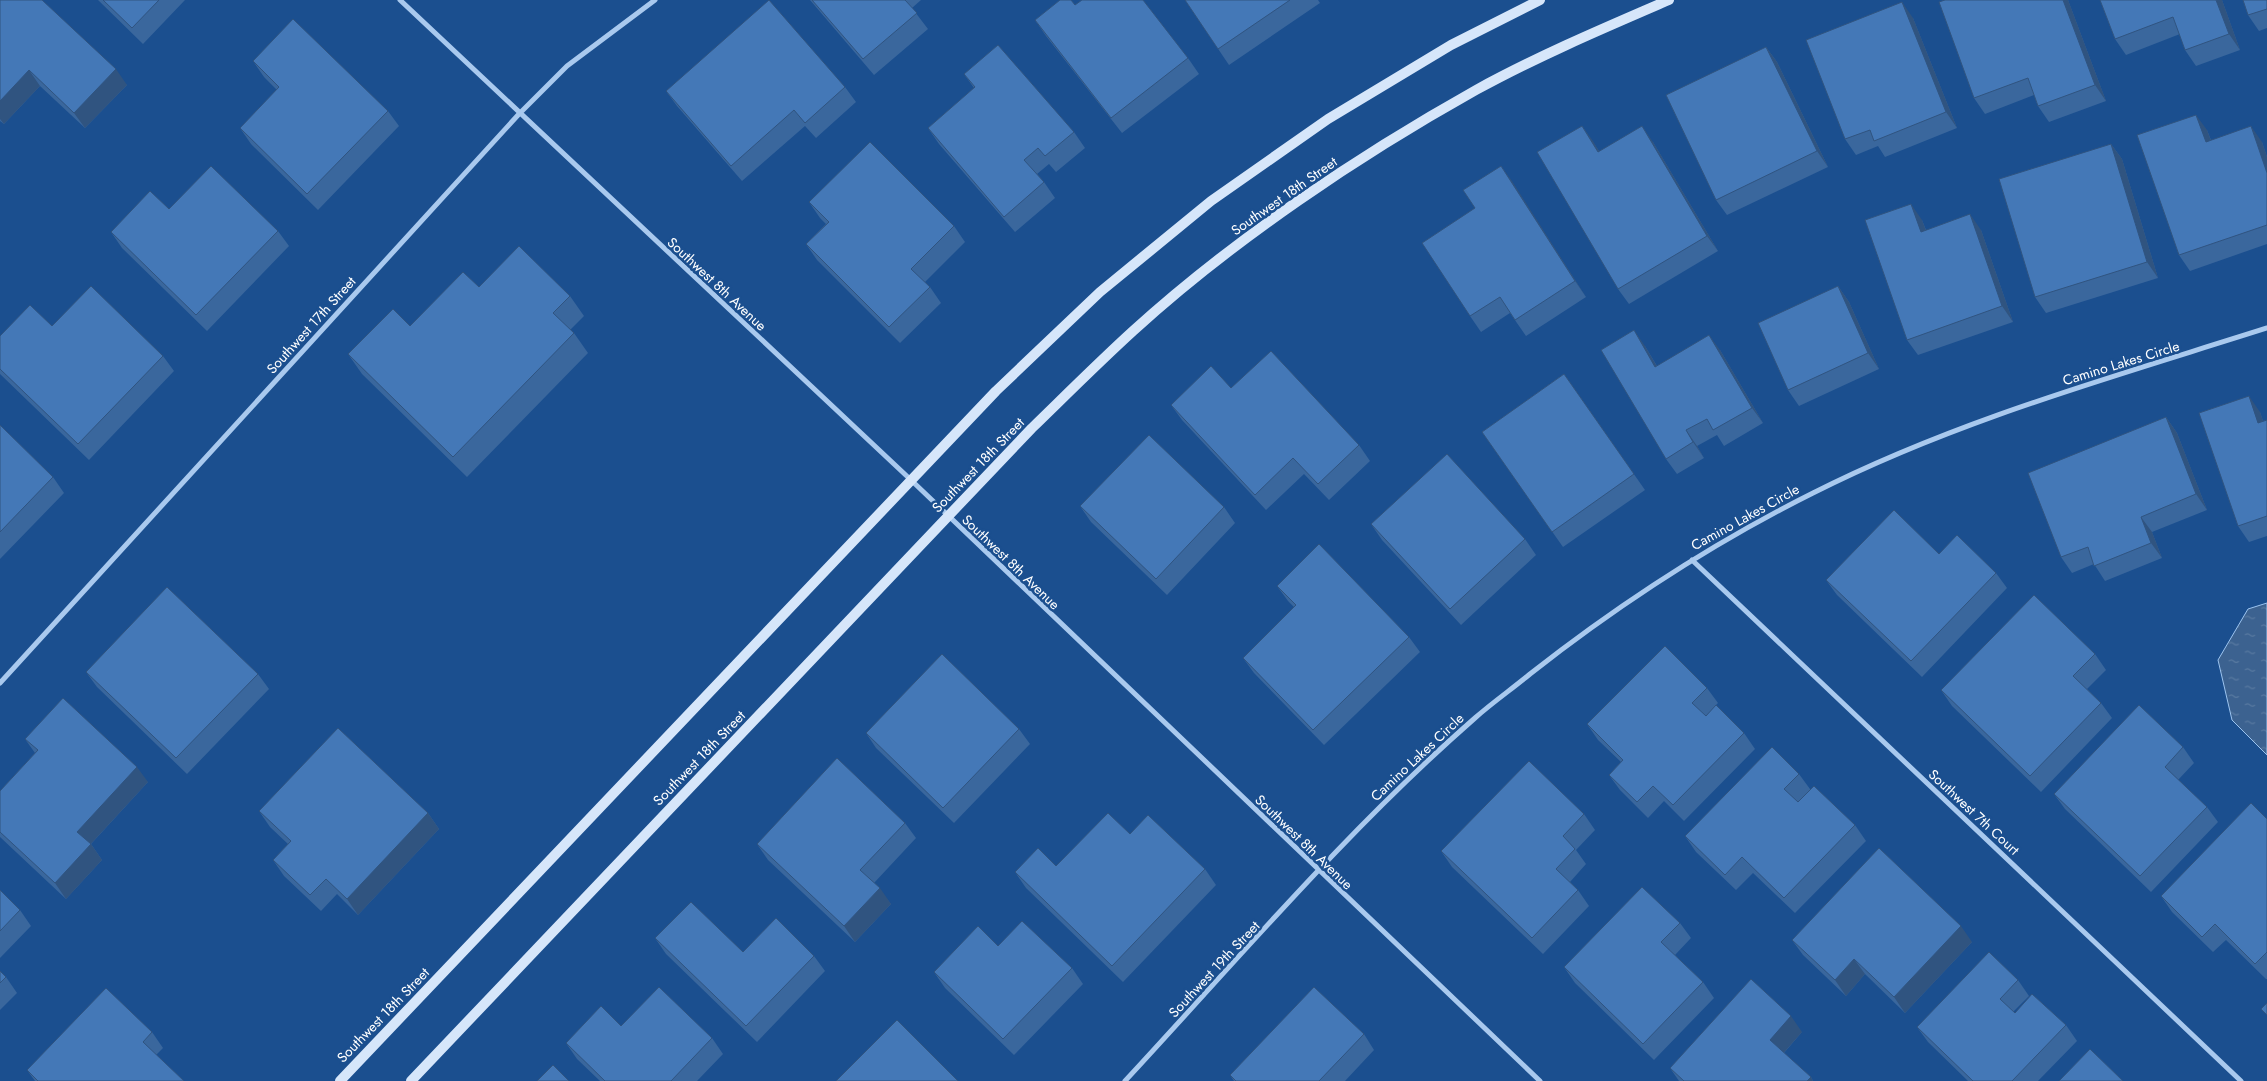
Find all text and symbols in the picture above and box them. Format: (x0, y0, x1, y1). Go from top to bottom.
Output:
street label: Southwest 18th Street (1227, 152, 1342, 240)
street label: Southwest 8th Avenue (663, 233, 771, 335)
street label: Southwest 17th Street (262, 271, 361, 378)
street label: Camino Lakes Circle (2060, 336, 2182, 390)
street label: Southwest 18th Street (927, 413, 1029, 517)
street label: Camino Lakes Circle (1687, 479, 1803, 555)
street label: Southwest 8th Avenue (958, 510, 1064, 614)
street label: Southwest 18th Street (648, 706, 750, 810)
street label: Camino Lakes Circle (1366, 708, 1468, 806)
street label: Southwest 7th Court (1924, 764, 2024, 860)
street label: Southwest 8th Avenue (1251, 790, 1357, 894)
street label: Southwest 19th Street (1164, 916, 1265, 1022)
street label: Southwest 18th Street (332, 963, 434, 1067)

